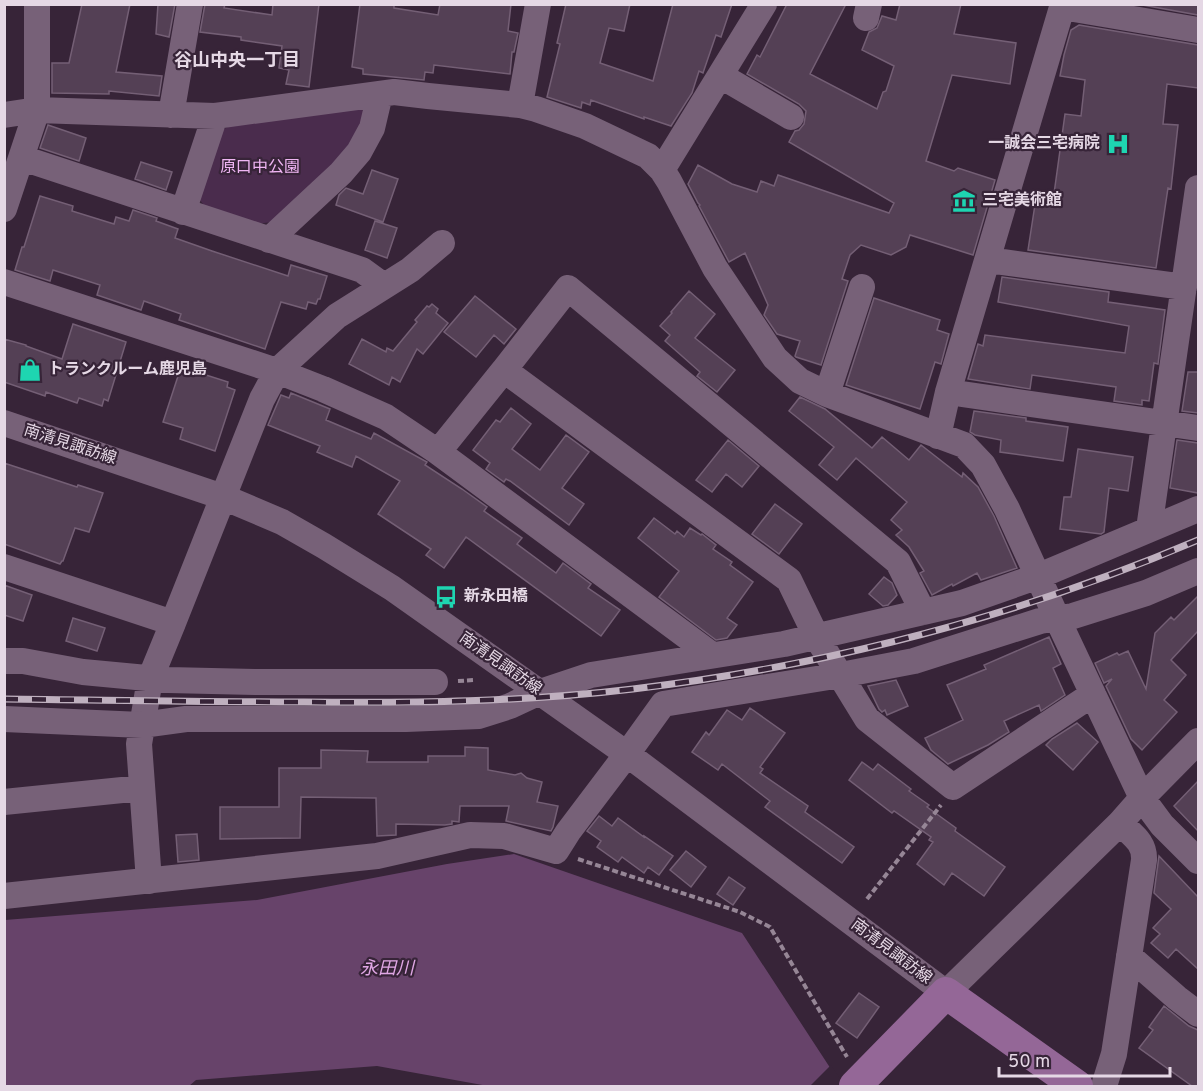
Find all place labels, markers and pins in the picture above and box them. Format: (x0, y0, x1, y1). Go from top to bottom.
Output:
hospital icon: 一誠会三宅病院 (1105, 131, 1131, 157)
place label: 一誠会三宅病院 (988, 134, 1100, 154)
museum icon: 三宅美術館 (951, 188, 977, 214)
place label: 三宅美術館 (982, 190, 1062, 211)
shop icon: トランクルーム鹿児島 (17, 357, 43, 383)
place label: トランクルーム鹿児島 (48, 360, 207, 380)
bus stop icon: 新永田橋 (433, 584, 459, 610)
place label: 新永田橋 (464, 587, 528, 607)

